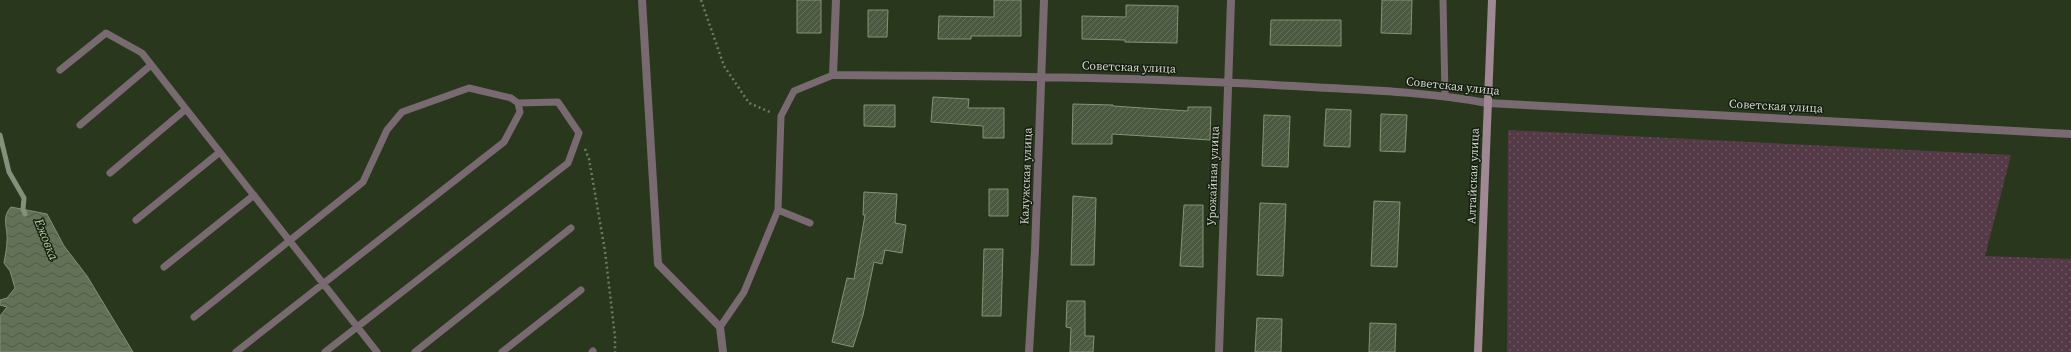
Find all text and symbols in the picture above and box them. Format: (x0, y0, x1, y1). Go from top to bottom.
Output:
street label: Советская улица (1082, 57, 1177, 77)
street label: Советская улица (1405, 73, 1502, 99)
street label: Советская улица (1729, 96, 1824, 117)
street label: Урожайная улица (1203, 125, 1223, 226)
street label: Калужская улица (1016, 126, 1036, 225)
street label: Алтайская улица (1463, 127, 1483, 224)
water label: Ежовка (30, 215, 63, 263)

